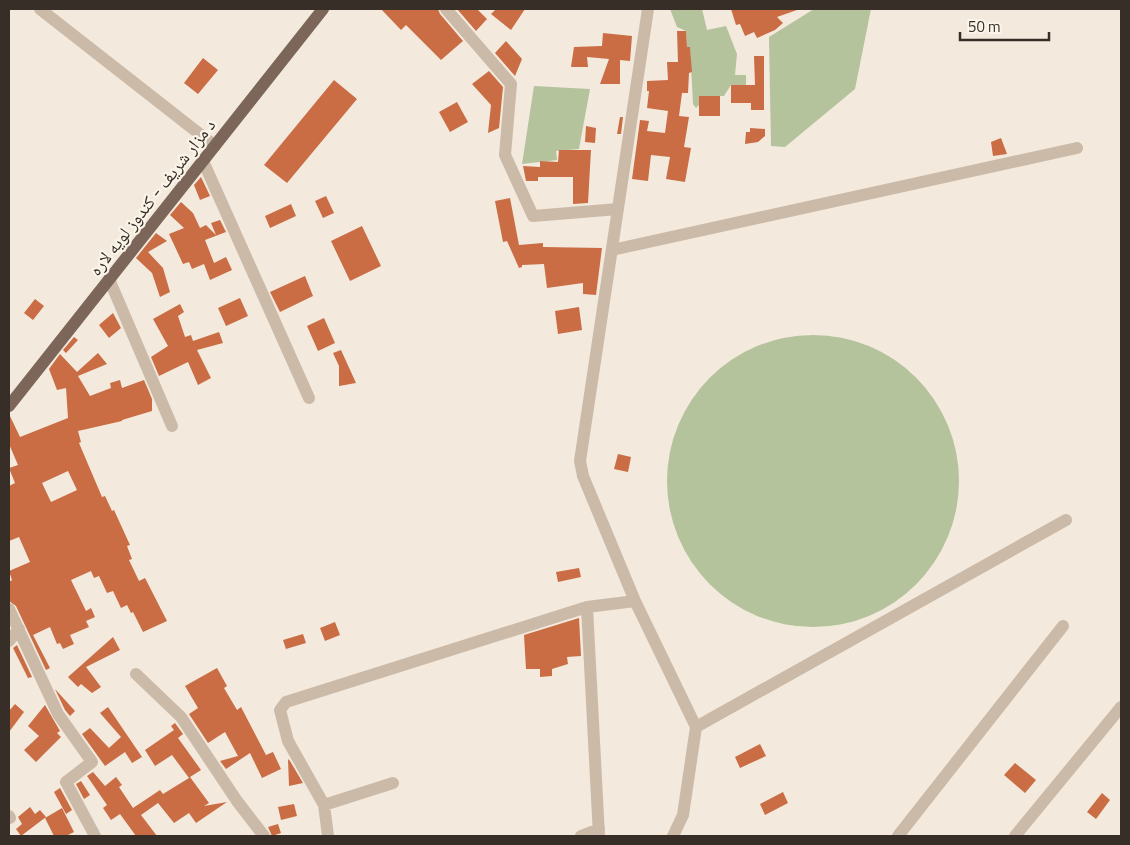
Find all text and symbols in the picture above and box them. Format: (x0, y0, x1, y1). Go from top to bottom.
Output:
scale bar (960, 10, 1049, 42)
text: 50 m (968, 15, 1001, 38)
street label: د مزار شریف - کندوز لویه لاره (82, 113, 222, 281)

